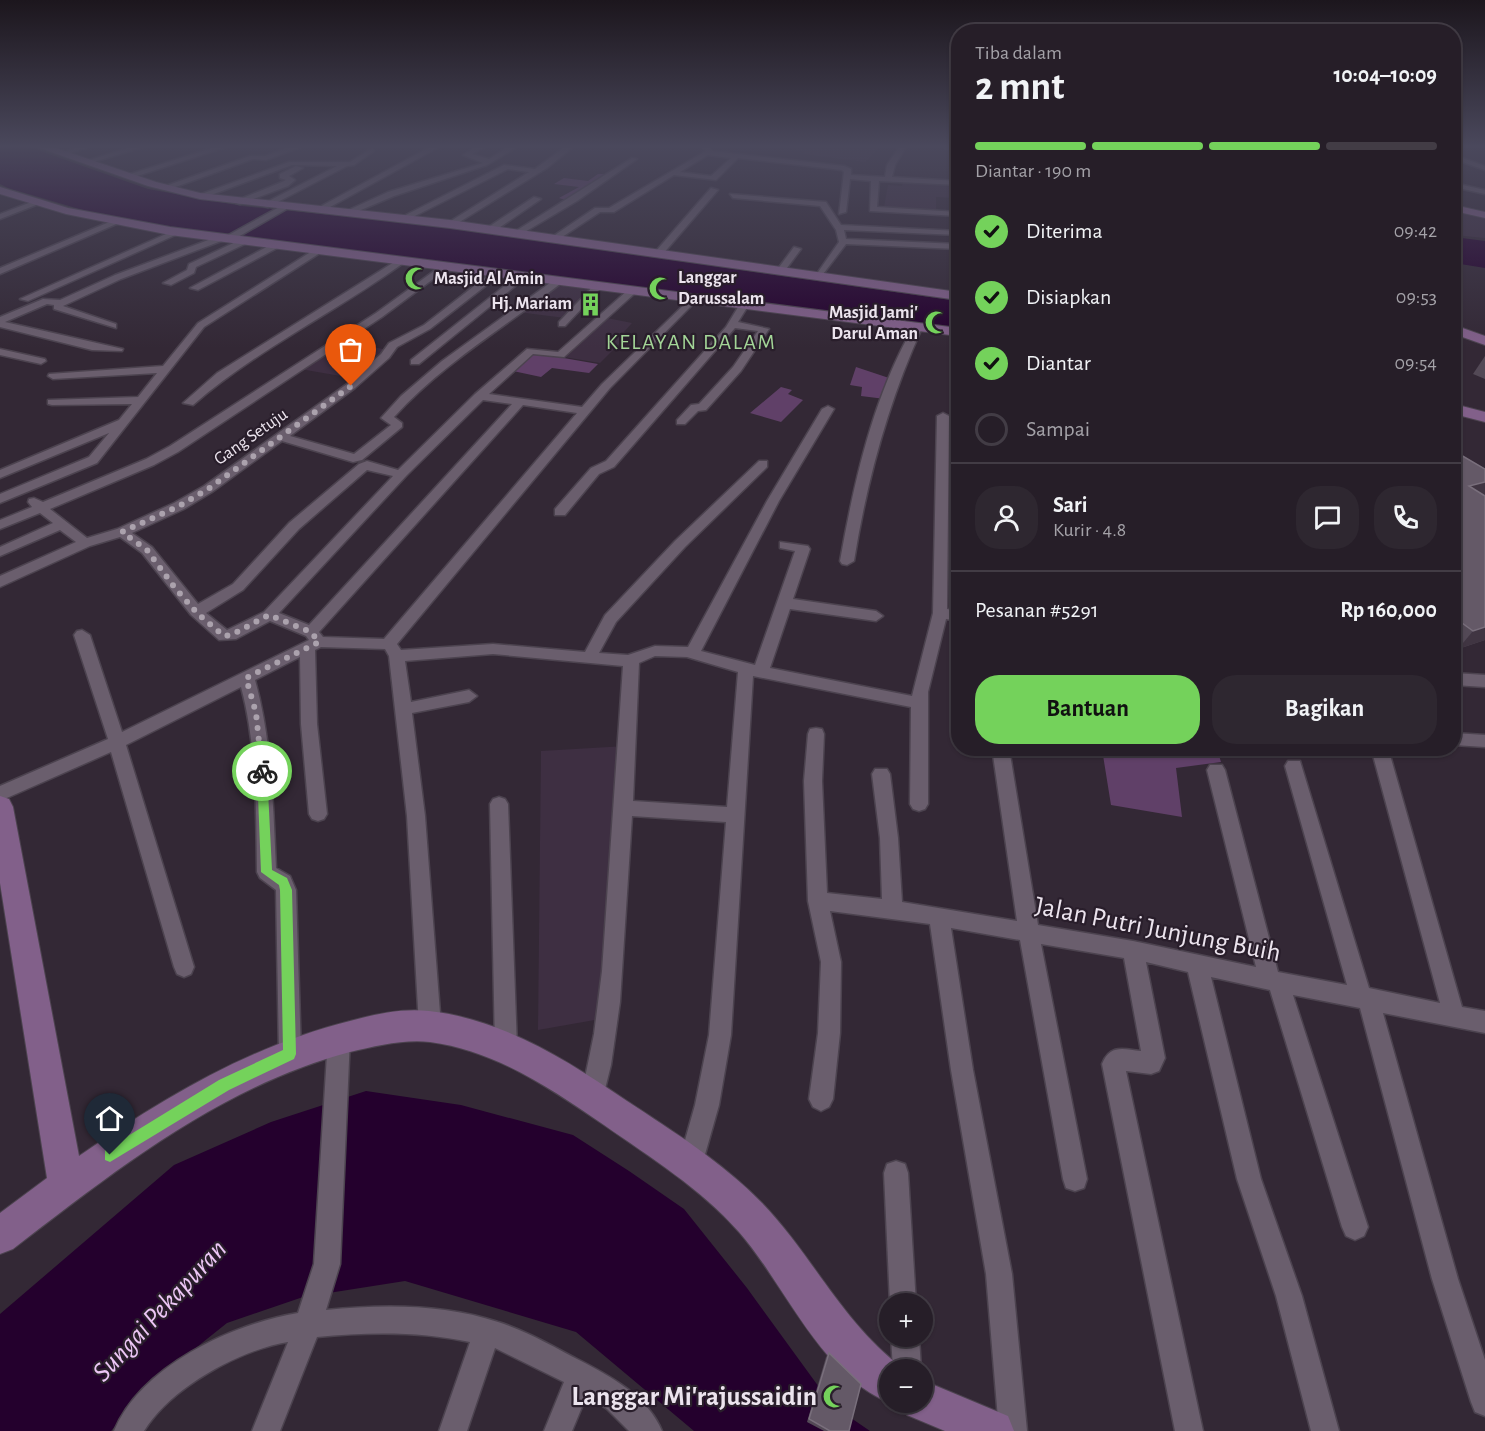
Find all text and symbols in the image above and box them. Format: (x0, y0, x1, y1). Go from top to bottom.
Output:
text: Tiba dalam (975, 43, 1062, 63)
text: 10:04–10:09 (1333, 64, 1437, 86)
text: 2 mnt (975, 68, 1064, 107)
text: Diantar · 190 m (975, 161, 1091, 181)
icon: check (975, 215, 1008, 248)
text: Diterima (1026, 220, 1103, 242)
text: 09:42 (1394, 221, 1437, 241)
mosque icon: Masjid Al Amin (403, 266, 429, 292)
place label: Langgar Darussalam (678, 269, 764, 308)
place label: Masjid Al Amin (434, 270, 544, 288)
mosque icon: Langgar Darussalam (647, 275, 673, 301)
icon: check (975, 281, 1008, 314)
text: Disiapkan (1026, 286, 1111, 308)
text: 09:53 (1396, 287, 1437, 307)
building icon: Hj. Mariam (577, 291, 603, 317)
place label: Hj. Mariam (491, 295, 572, 313)
place label: Masjid Jami' Darul Aman (829, 304, 918, 343)
mosque icon: Masjid Jami' Darul Aman (923, 310, 949, 336)
pin (325, 324, 376, 386)
district label: KELAYAN DALAM (606, 331, 776, 353)
icon: bag (334, 333, 367, 366)
icon: check (975, 347, 1008, 380)
text: Diantar (1026, 352, 1091, 374)
text: 09:54 (1394, 353, 1437, 373)
street label: Gang Setuju (211, 405, 291, 469)
text: Sampai (1026, 418, 1090, 440)
button: person (975, 486, 1038, 549)
button: chat (1296, 486, 1359, 549)
button: phone (1374, 486, 1437, 549)
text: Sari (1053, 494, 1087, 516)
text: Kurir · 4.8 (1053, 520, 1126, 540)
text: Pesanan #5291 (975, 599, 1099, 621)
text: Rp 160,000 (1340, 599, 1437, 621)
button: Bantuan (975, 675, 1200, 744)
button: Bagikan (1212, 675, 1437, 744)
courier (232, 741, 292, 801)
icon: bike (246, 755, 279, 788)
street label: Jalan Putri Junjung Buih (1033, 892, 1283, 967)
pin (84, 1093, 135, 1155)
icon: home (93, 1102, 126, 1135)
water label: Sungai Pekapuran (88, 1235, 232, 1387)
map controls (879, 1293, 933, 1413)
button: + (879, 1293, 933, 1347)
button: − (879, 1359, 933, 1413)
place label: Langgar Mi'rajussaidin (571, 1383, 817, 1411)
mosque icon: Langgar Mi'rajussaidin (822, 1383, 848, 1409)

